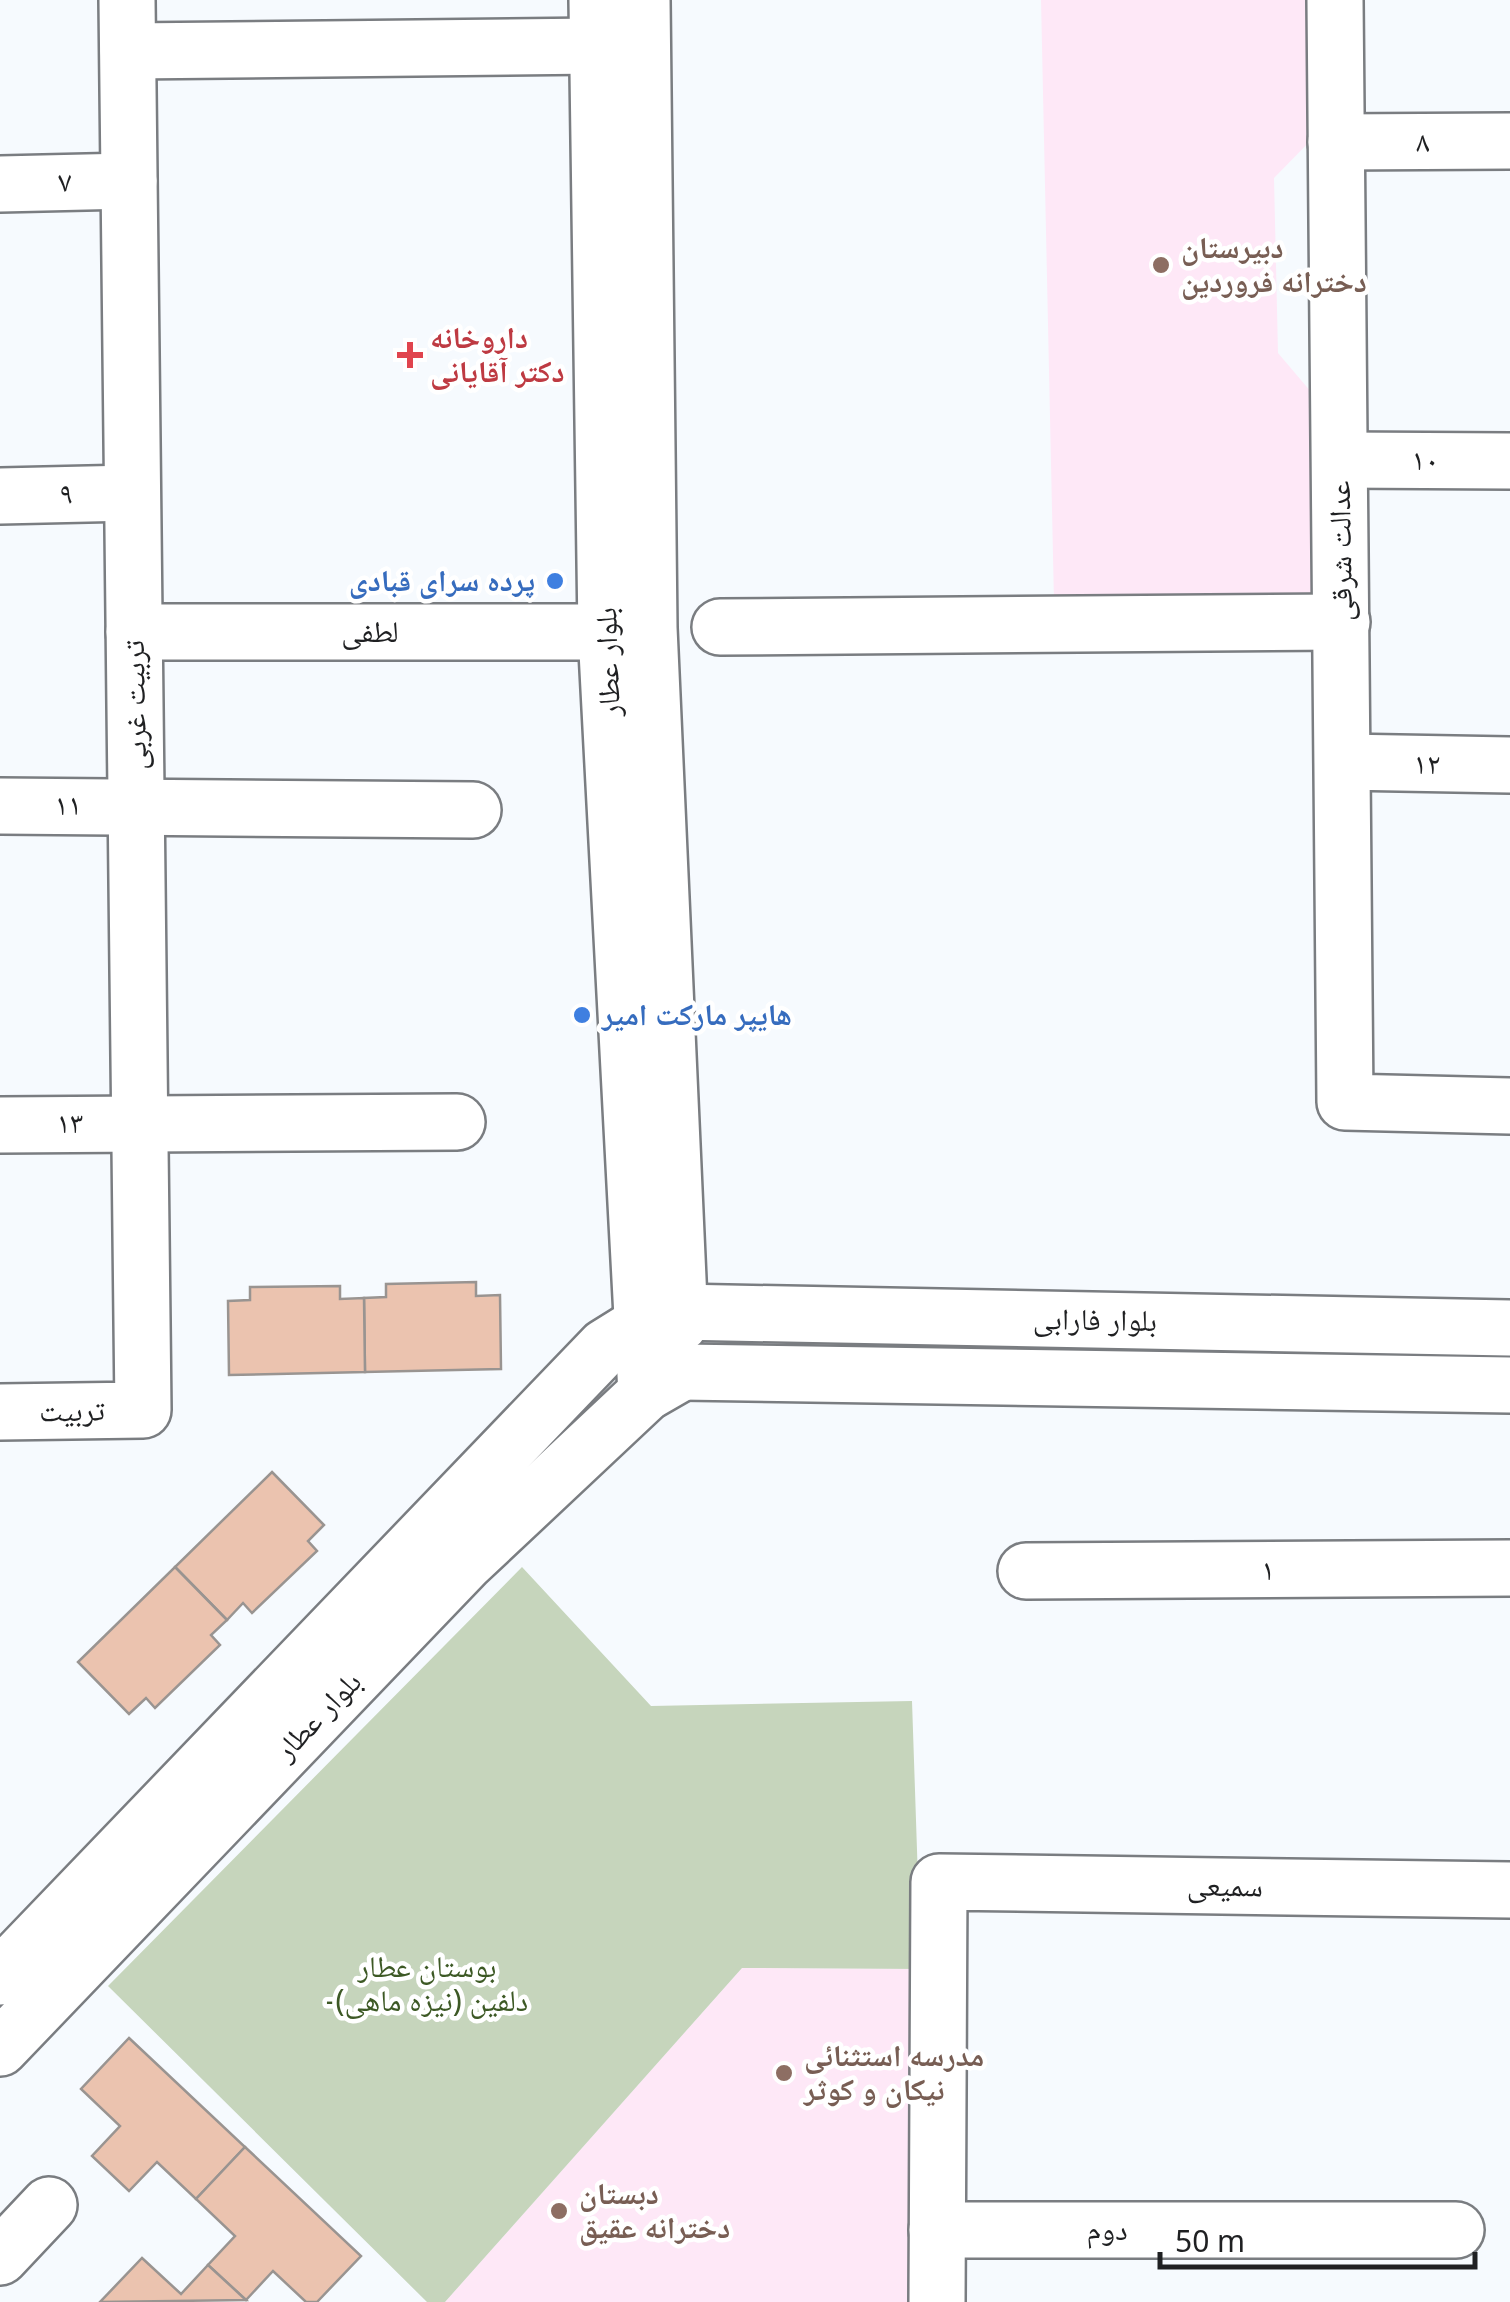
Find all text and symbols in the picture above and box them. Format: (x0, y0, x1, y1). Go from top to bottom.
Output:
street label: ۸ (1416, 120, 1430, 161)
street label: ۷ (58, 160, 72, 201)
place label: دبیرستان دخترانه فروردین (1181, 226, 1367, 301)
marker: دبیرستان دخترانه فروردین (1150, 254, 1172, 276)
place label: داروخانه دکتر آقایانی (430, 316, 565, 391)
marker: داروخانه دکتر آقایانی (399, 344, 421, 366)
street label: ۱۰ (1412, 438, 1438, 479)
street label: ۹ (59, 472, 73, 513)
street label: عدالت شرقی (1318, 481, 1361, 621)
place label: پرده سرای قبادی (349, 559, 535, 600)
marker: پرده سرای قبادی (544, 570, 566, 592)
street label: بلوار عطار (584, 607, 629, 718)
street label: لطفی (341, 610, 399, 651)
street label: تربیت غربی (112, 640, 155, 770)
street label: ۱۲ (1413, 742, 1441, 783)
street label: ۱۱ (54, 783, 82, 824)
place label: هایپر مارکت امیر (600, 993, 792, 1034)
marker: هایپر مارکت امیر (571, 1004, 593, 1026)
street label: ۱۳ (56, 1101, 84, 1142)
street label: بلوار فارابی (1033, 1297, 1157, 1340)
street label: تربیت (39, 1388, 105, 1431)
street label: ۱ (1261, 1548, 1275, 1589)
street label: بلوار عطار (263, 1661, 370, 1769)
street label: سمیعی (1187, 1863, 1263, 1906)
park label: بوستان عطار -دلفین (نیزه ماهی) (326, 1945, 528, 2020)
place label: مدرسه استثنائی نیکان و کوثر (802, 2034, 984, 2109)
marker: مدرسه استثنائی نیکان و کوثر (773, 2062, 795, 2084)
place label: دبستان دخترانه عقیق (579, 2172, 730, 2247)
marker: دبستان دخترانه عقیق (548, 2200, 570, 2222)
scale bar (1160, 2207, 1475, 2269)
street label: دوم (1086, 2208, 1128, 2249)
text: 50 m (1175, 2220, 1245, 2261)

